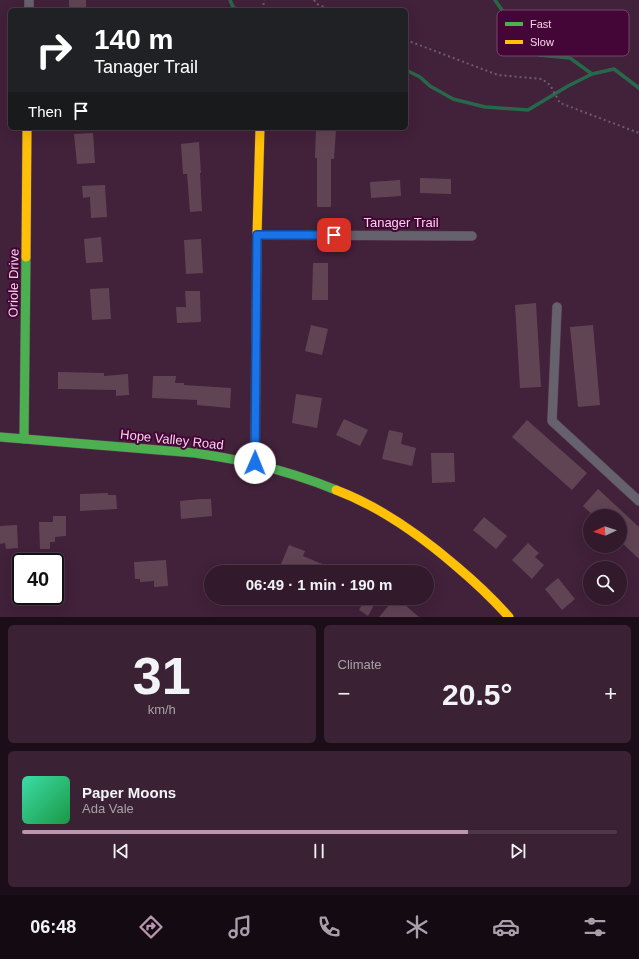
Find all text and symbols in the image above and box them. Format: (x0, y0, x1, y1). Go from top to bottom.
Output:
legend (497, 10, 629, 56)
text: Fast (530, 18, 551, 30)
icon: right (28, 24, 80, 76)
text: 140 m (94, 24, 173, 55)
text: Slow (530, 36, 554, 48)
text: Tanager Trail (94, 57, 198, 77)
icon: arrive (70, 100, 92, 122)
text: Then (28, 103, 62, 120)
street label: Tanager Trail (363, 215, 439, 230)
pin (317, 218, 351, 252)
icon: arrive (323, 224, 345, 246)
street label: Oriole Drive (5, 249, 22, 317)
street label: Hope Valley Road (120, 427, 224, 452)
position arrow (234, 442, 276, 484)
north arrow (583, 509, 627, 553)
map controls (583, 509, 627, 605)
speed limit sign: 40 (12, 553, 64, 605)
button: search (583, 561, 627, 605)
text: 06:49 · 1 min · 190 m (246, 576, 392, 593)
text: 31 (133, 647, 191, 705)
text: Climate (338, 657, 382, 672)
text: 20.5° (442, 678, 512, 711)
text: − (338, 681, 350, 706)
text: + (604, 681, 617, 706)
text: km/h (148, 702, 176, 717)
text: Paper Moons (82, 784, 176, 801)
text: Ada Vale (82, 801, 134, 816)
icon: previous (110, 840, 132, 862)
icon: pause (308, 840, 330, 862)
icon: next (507, 840, 529, 862)
icon: directions (137, 913, 165, 941)
icon: music (226, 913, 254, 941)
icon: phone (315, 913, 343, 941)
icon: climate (403, 913, 431, 941)
icon: car (492, 913, 520, 941)
icon: filters (581, 913, 609, 941)
text: 06:48 (30, 917, 76, 937)

